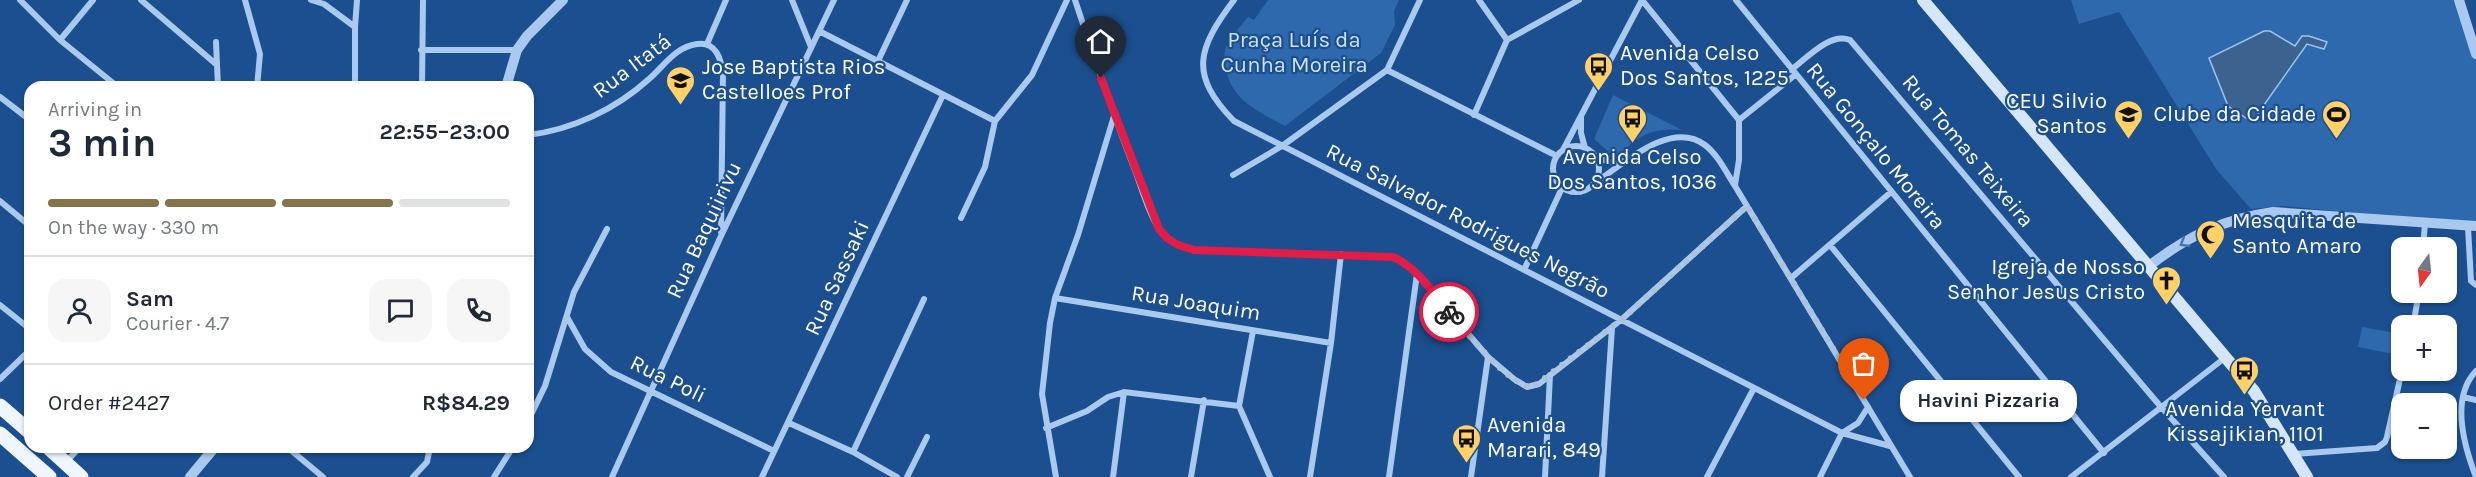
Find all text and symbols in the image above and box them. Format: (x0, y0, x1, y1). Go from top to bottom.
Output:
pin (1075, 16, 1126, 78)
icon: home (1084, 25, 1117, 58)
park label: Praça Luís da Cunha Moreira (1220, 27, 1368, 78)
street label: Rua Itatá (588, 28, 676, 104)
place label: Avenida Celso Dos Santos, 1225 (1620, 40, 1789, 91)
bus stop icon: Avenida Celso Dos Santos, 1225 (1583, 50, 1615, 92)
place label: Jose Baptista Rios Castelloes Prof (702, 54, 885, 105)
street label: Rua Gonçalo Moreira (1801, 57, 1951, 235)
school or university icon: Jose Baptista Rios Castelloes Prof (665, 64, 697, 106)
street label: Rua Tomas Teixeira (1897, 69, 2039, 233)
place label: CEU Silvio Santos (2006, 88, 2107, 139)
text: Arriving in (48, 98, 142, 121)
school or university icon: CEU Silvio Santos (2112, 98, 2144, 140)
sports icon: Clube da Cidade (2321, 98, 2353, 140)
place label: Clube da Cidade (2154, 101, 2316, 127)
bus stop icon: Avenida Celso Dos Santos, 1036 (1616, 102, 1648, 144)
text: 22:55–23:00 (380, 119, 510, 145)
text: 3 min (48, 120, 156, 166)
street label: Rua Salvador Rodrigues Negrão (1322, 138, 1614, 304)
place label: Avenida Celso Dos Santos, 1036 (1547, 144, 1717, 195)
street label: Rua Baquiirivu (661, 157, 747, 303)
place label: Mesquita de Santo Amaro (2232, 208, 2362, 259)
text: On the way · 330 m (48, 216, 219, 239)
street label: Rua Sassaki (799, 216, 875, 340)
mosque icon: Mesquita de Santo Amaro (2195, 218, 2227, 260)
one-way arrow (2180, 236, 2190, 247)
north arrow (2391, 237, 2457, 303)
map controls (2391, 237, 2457, 459)
place label: Igreja de Nosso Senhor Jesus Cristo (1947, 254, 2145, 305)
church icon: Igreja de Nosso Senhor Jesus Cristo (2150, 264, 2182, 306)
button: person (48, 279, 111, 342)
button: chat (369, 279, 432, 342)
button: phone (447, 279, 510, 342)
street label: Rua Joaquim (1130, 280, 1262, 326)
courier (1419, 282, 1479, 342)
text: Sam (126, 286, 174, 312)
icon: bike (1433, 296, 1466, 329)
text: Courier · 4.7 (126, 312, 229, 335)
button: + (2391, 315, 2457, 381)
pin (1838, 338, 1889, 400)
icon: bag (1847, 347, 1880, 380)
street label: Rua Poli (626, 350, 710, 408)
bus stop icon: Avenida Yervant Kissajikian, 1101 (2229, 354, 2261, 396)
callout: Havini Pizzaria (1900, 379, 2077, 421)
text: Havini Pizzaria (1917, 389, 2060, 412)
text: Order #2427 (48, 390, 170, 416)
text: R$84.29 (422, 390, 510, 416)
button: − (2391, 393, 2457, 459)
place label: Avenida Yervant Kissajikian, 1101 (2165, 396, 2325, 447)
place label: Avenida Marari, 849 (1487, 412, 1601, 463)
bus stop icon: Avenida Marari, 849 (1450, 422, 1482, 464)

